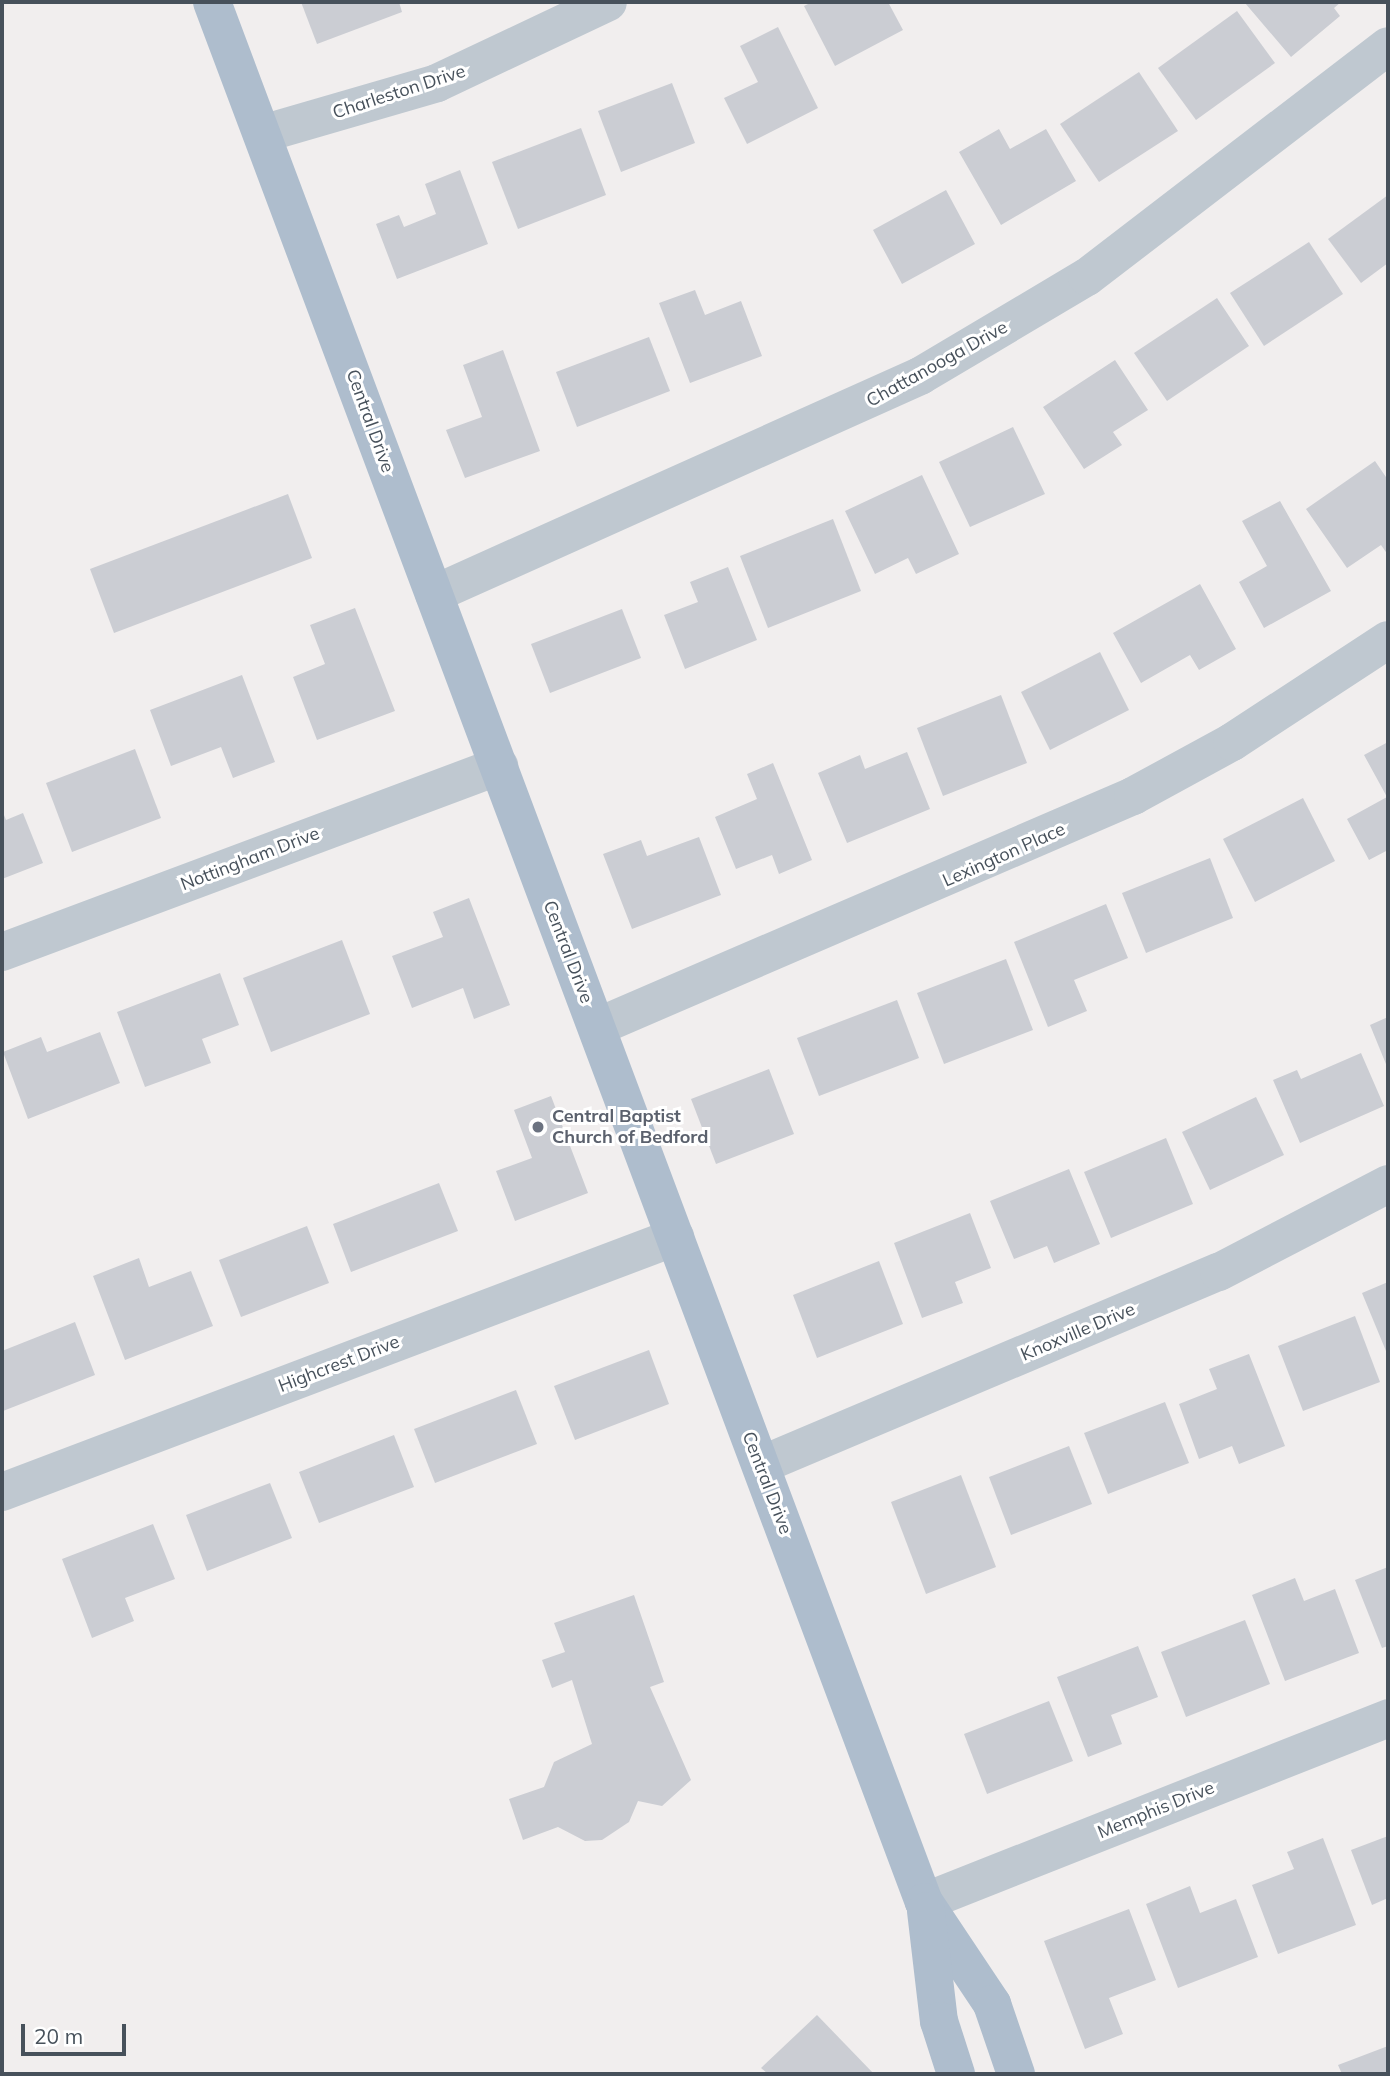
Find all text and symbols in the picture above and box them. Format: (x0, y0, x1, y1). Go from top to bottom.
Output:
street label: Charleston Drive (330, 60, 468, 124)
street label: Chattanooga Drive (863, 316, 1011, 412)
street label: Central Drive (341, 367, 399, 475)
street label: Lexington Place (939, 818, 1069, 892)
street label: Nottingham Drive (178, 823, 322, 895)
street label: Central Drive (539, 898, 597, 1006)
place label: Central Baptist Church of Bedford (552, 1106, 708, 1148)
marker: Central Baptist Church of Bedford (530, 1119, 546, 1135)
street label: Knoxville Drive (1018, 1298, 1138, 1366)
street label: Highcrest Drive (275, 1331, 403, 1397)
street label: Central Drive (738, 1429, 796, 1537)
street label: Memphis Drive (1095, 1777, 1217, 1843)
scale bar (24, 2010, 130, 2054)
text: 20 m (34, 2023, 83, 2049)

